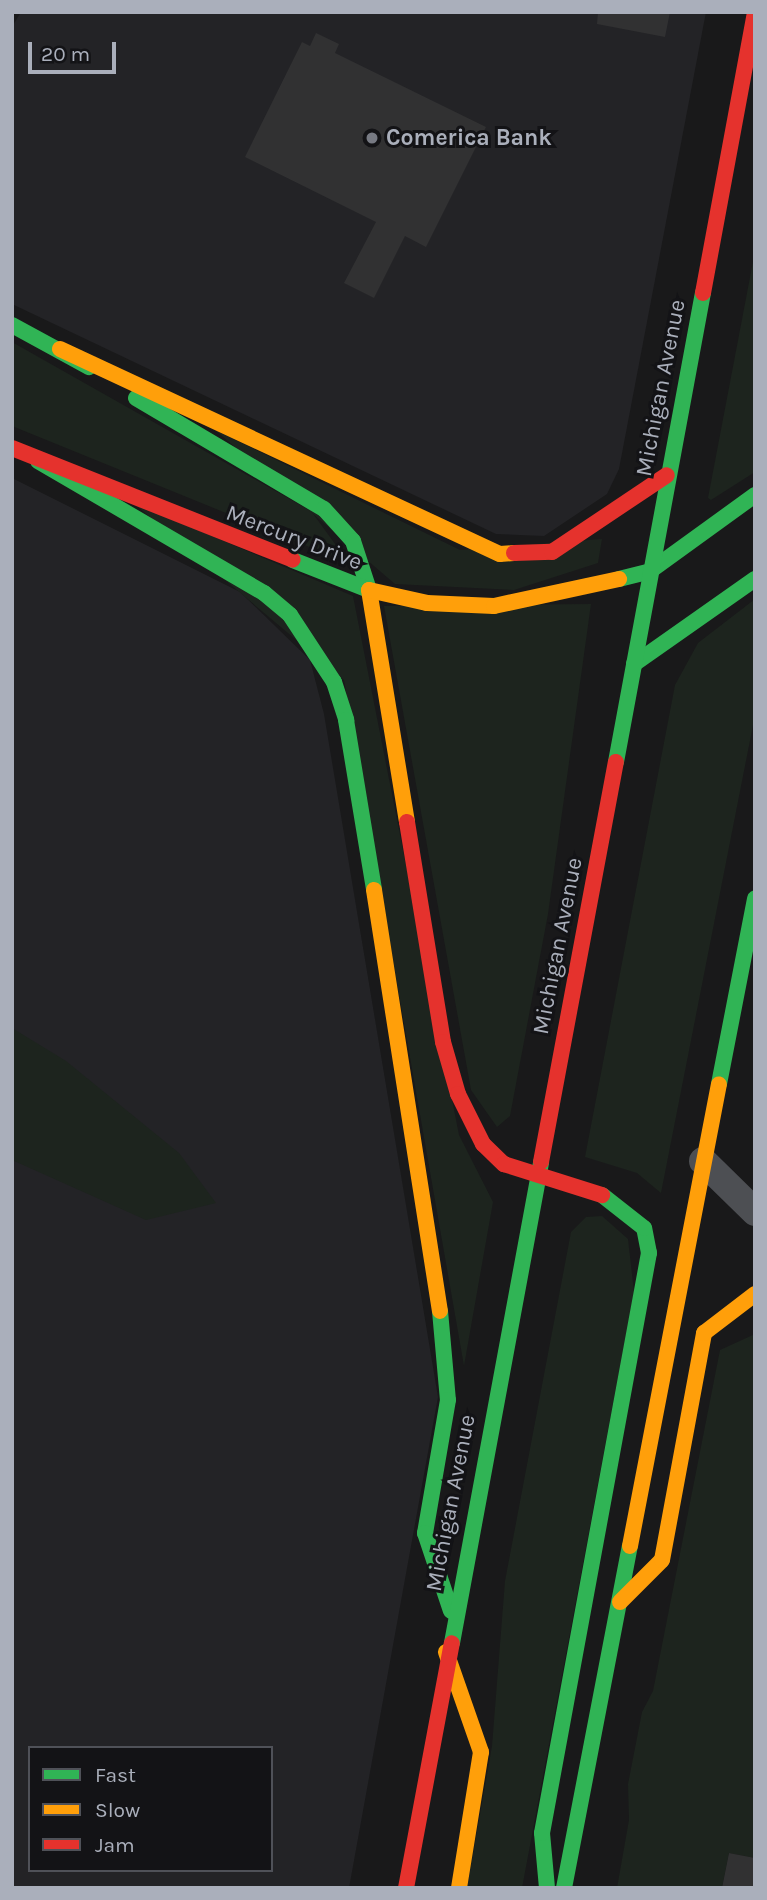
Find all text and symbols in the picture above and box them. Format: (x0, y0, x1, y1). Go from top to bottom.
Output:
scale bar (32, 28, 119, 72)
text: 20 m (41, 42, 90, 66)
place label: Comerica Bank (386, 124, 552, 152)
marker: Comerica Bank (364, 130, 380, 146)
street label: Michigan Avenue (630, 297, 692, 479)
street label: Mercury Drive (222, 499, 366, 577)
street label: Michigan Avenue (527, 855, 589, 1037)
street label: Michigan Avenue (420, 1412, 482, 1594)
legend (28, 1746, 273, 1872)
text: Fast (95, 1763, 136, 1787)
text: Slow (95, 1798, 140, 1822)
text: Jam (95, 1833, 135, 1857)

